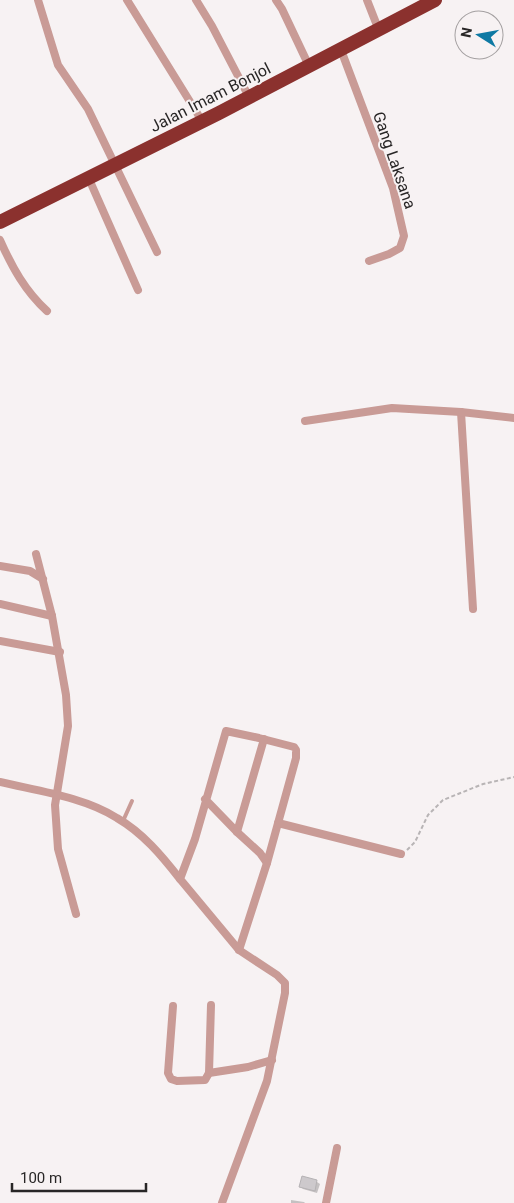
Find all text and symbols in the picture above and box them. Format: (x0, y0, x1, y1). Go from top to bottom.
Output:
north arrow (454, 10, 504, 60)
text: N (457, 26, 475, 39)
street label: Jalan Imam Bonjol (147, 59, 274, 136)
street label: Gang Laksana (369, 109, 420, 211)
scale bar (12, 1160, 146, 1192)
text: 100 m (20, 1169, 62, 1187)

